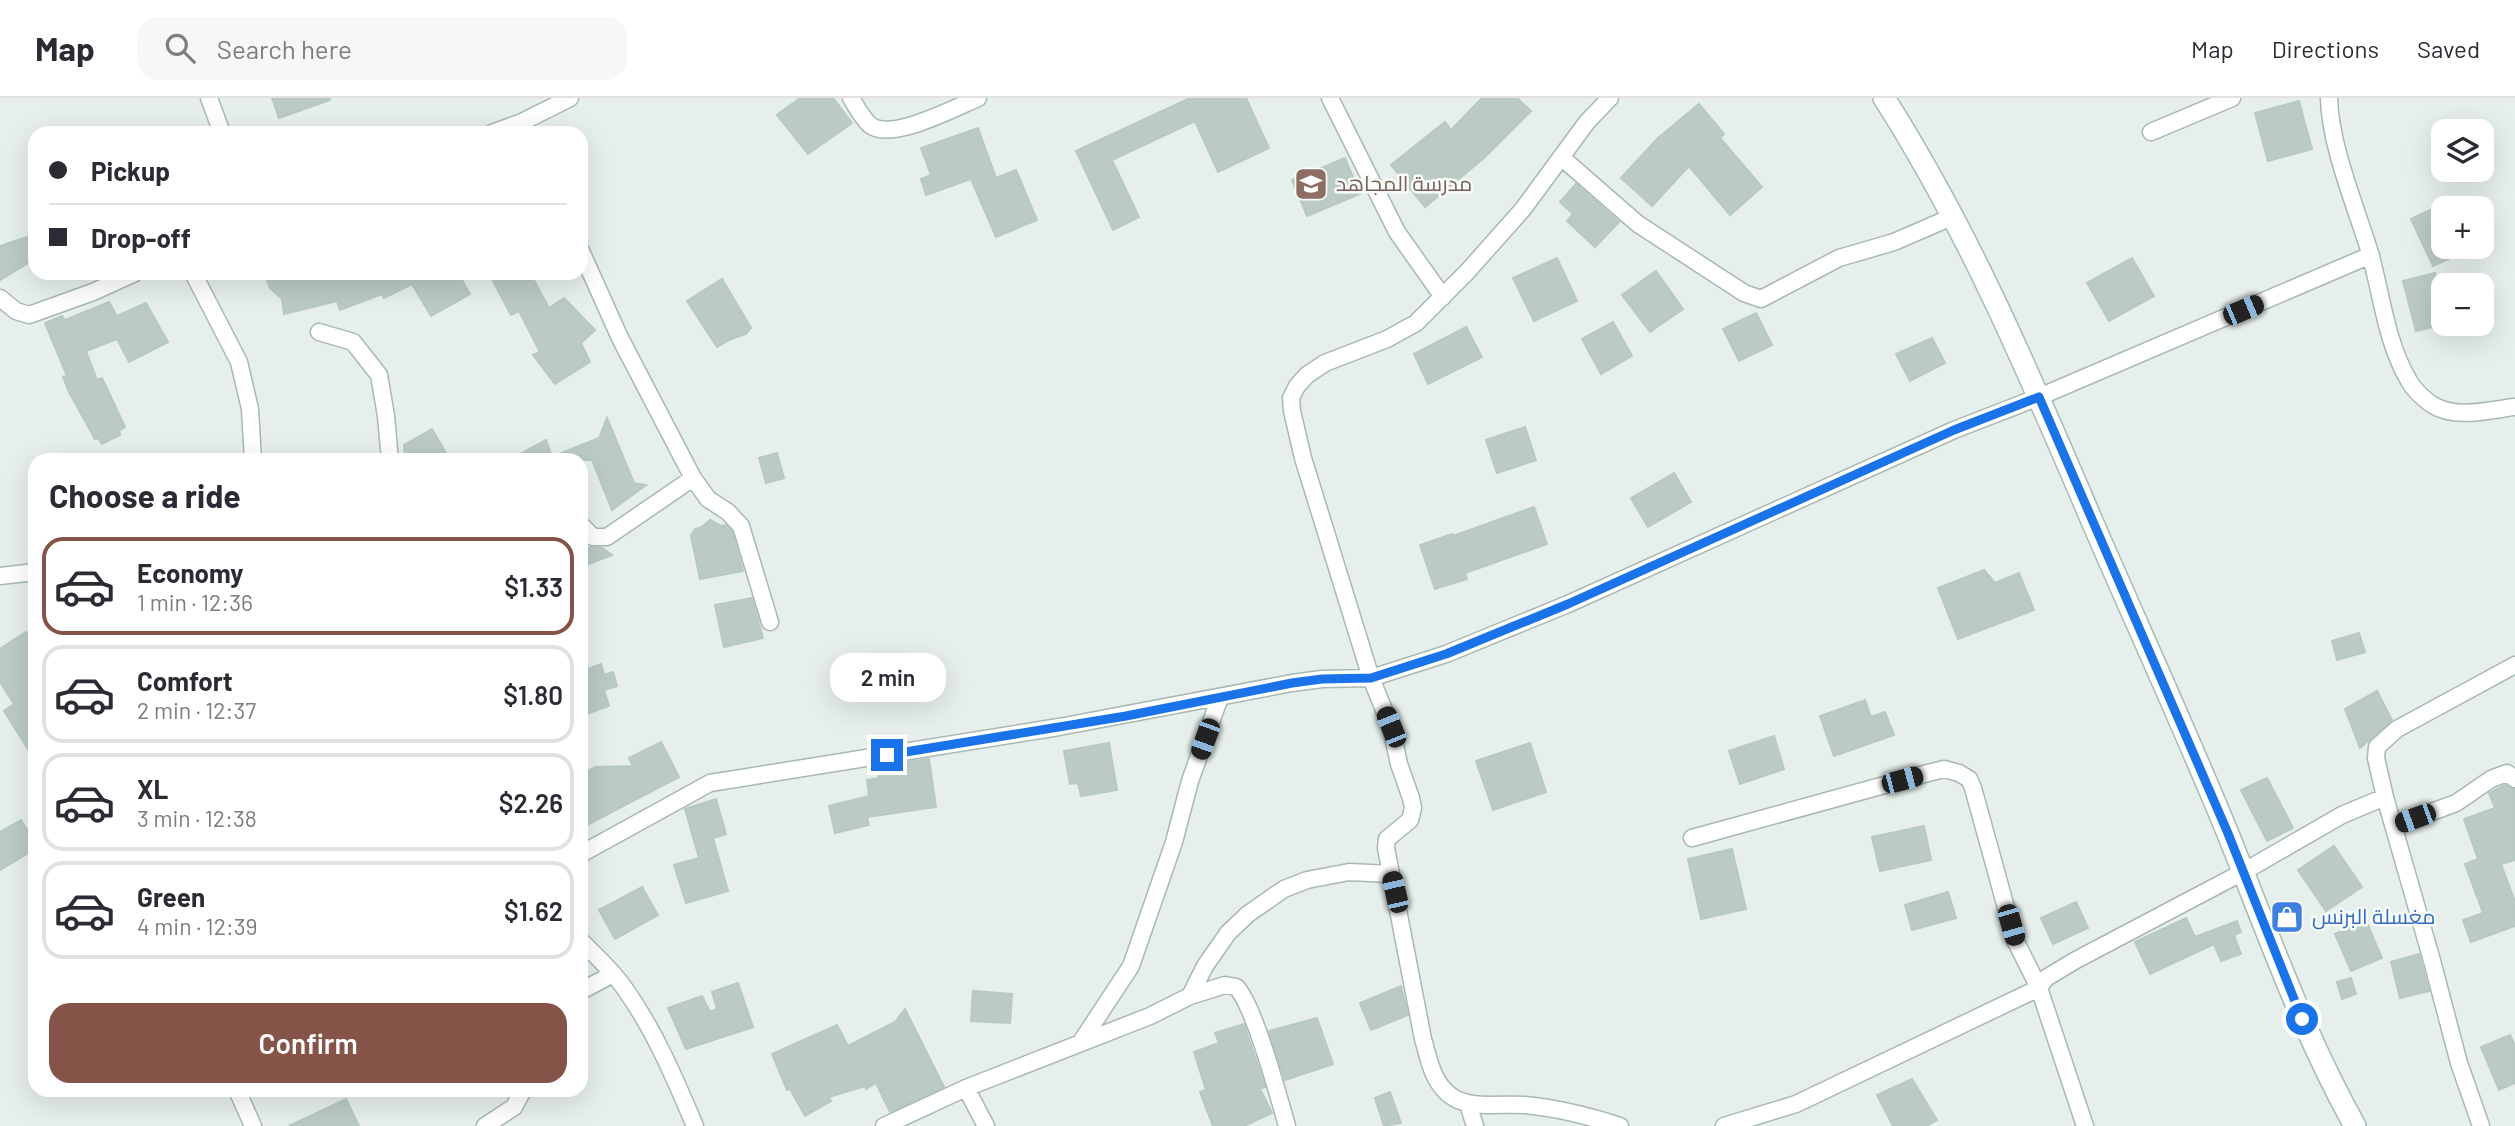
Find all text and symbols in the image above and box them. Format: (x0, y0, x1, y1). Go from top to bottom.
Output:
search box (137, 17, 627, 80)
text: Map (35, 28, 95, 68)
icon: search (161, 29, 199, 67)
text: Search here (217, 33, 352, 64)
text: Map (2191, 34, 2234, 63)
text: Directions (2272, 34, 2379, 63)
text: Saved (2417, 34, 2480, 63)
map controls (2431, 119, 2494, 336)
button: layers (2431, 119, 2494, 182)
text: Pickup (91, 155, 170, 186)
school or university icon: مدرسة المجاهد (1292, 165, 1330, 203)
place label: مدرسة المجاهد (1336, 170, 1472, 196)
button: + (2431, 196, 2494, 259)
text: Drop-off (91, 222, 191, 253)
button: − (2431, 273, 2494, 336)
car (2220, 292, 2267, 328)
text: Choose a ride (49, 476, 241, 514)
icon: car (53, 555, 116, 618)
text: Economy (137, 557, 243, 588)
text: $1.33 (504, 571, 563, 602)
text: 1 min · 12:36 (137, 588, 253, 616)
callout: 2 min (829, 654, 945, 702)
icon: car (53, 663, 116, 726)
text: 2 min (861, 663, 915, 691)
text: Comfort (137, 665, 233, 696)
text: $1.80 (503, 679, 563, 710)
text: 2 min · 12:37 (137, 696, 256, 724)
car (1374, 704, 1409, 750)
car (1188, 716, 1223, 762)
route end (871, 739, 903, 771)
car (1879, 764, 1926, 796)
icon: car (53, 771, 116, 834)
text: XL (137, 773, 168, 804)
text: $2.26 (499, 787, 563, 818)
car (2392, 801, 2439, 835)
text: 3 min · 12:38 (137, 804, 257, 832)
car (1381, 869, 1410, 915)
icon: car (53, 879, 116, 942)
text: Green (137, 881, 205, 912)
text: $1.62 (504, 895, 563, 926)
shop icon: مغسلة البرنس (2268, 898, 2306, 936)
car (1996, 902, 2027, 948)
place label: مغسلة البرنس (2312, 903, 2435, 930)
text: 4 min · 12:39 (137, 912, 258, 940)
button: Confirm (49, 1003, 567, 1083)
route start (2286, 1003, 2318, 1035)

